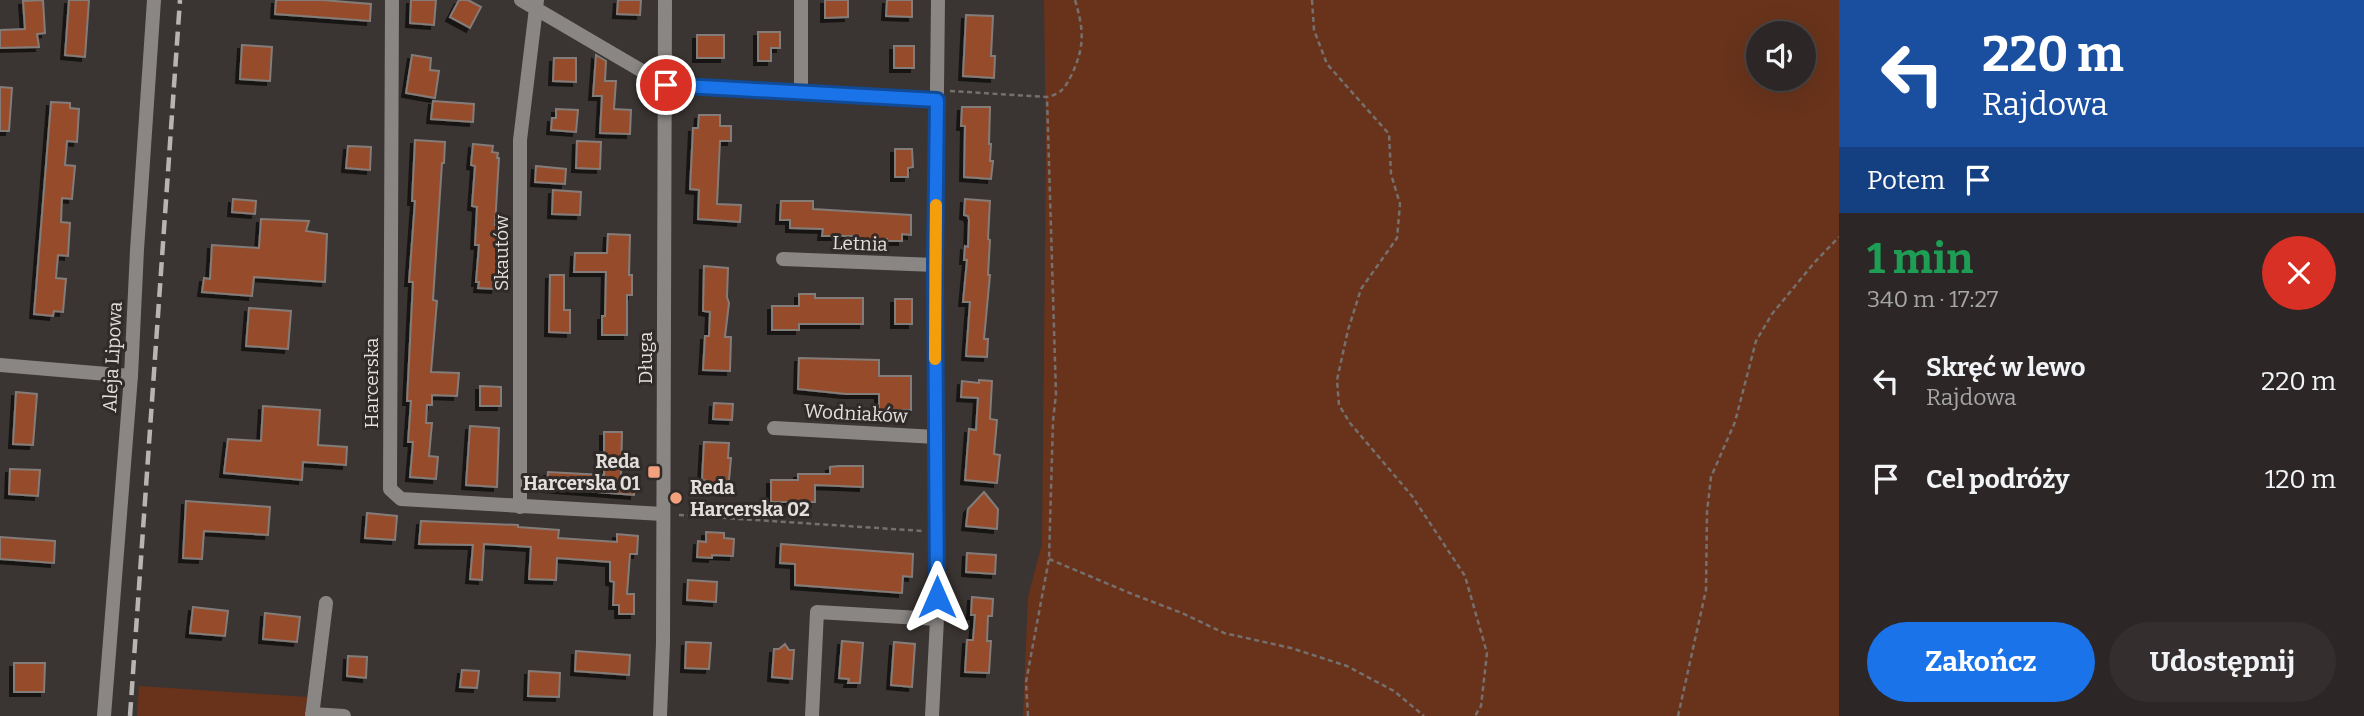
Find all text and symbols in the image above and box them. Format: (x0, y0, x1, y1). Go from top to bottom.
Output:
map controls (1746, 21, 1816, 91)
button: sound (1746, 21, 1816, 91)
text: 220 m (1982, 25, 2124, 84)
icon: left (1867, 28, 1958, 119)
pin (636, 55, 696, 115)
icon: arrive (647, 66, 685, 104)
text: Rajdowa (1982, 85, 2108, 123)
icon: arrive (1959, 161, 1997, 199)
text: Potem (1867, 165, 1945, 196)
street label: Skautów (490, 214, 513, 291)
street label: Letnia (832, 231, 889, 256)
text: 1 min (1867, 234, 1973, 284)
button: close (2262, 236, 2336, 310)
text: 340 m · 17:27 (1867, 285, 1998, 313)
street label: Aleja Lipowa (98, 300, 127, 413)
street label: Długa (634, 331, 657, 384)
street label: Harcerska (360, 337, 383, 428)
text: Skręć w lewo (1926, 352, 2086, 383)
icon: left (1867, 362, 1905, 400)
text: 220 m (2261, 366, 2336, 397)
text: Rajdowa (1926, 383, 2017, 411)
street label: Wodniaków (803, 399, 909, 428)
place label: Reda Harcerska 01 (523, 450, 641, 495)
icon: arrive (1867, 460, 1905, 498)
marker: Reda Harcerska 01 (646, 464, 662, 480)
text: Cel podróży (1926, 464, 2069, 495)
text: 120 m (2265, 464, 2336, 495)
place label: Reda Harcerska 02 (690, 476, 810, 521)
marker: Reda Harcerska 02 (668, 490, 684, 506)
position arrow (900, 560, 974, 634)
button: Zakończ (1867, 622, 2095, 702)
button: Udostępnij (2109, 622, 2336, 702)

